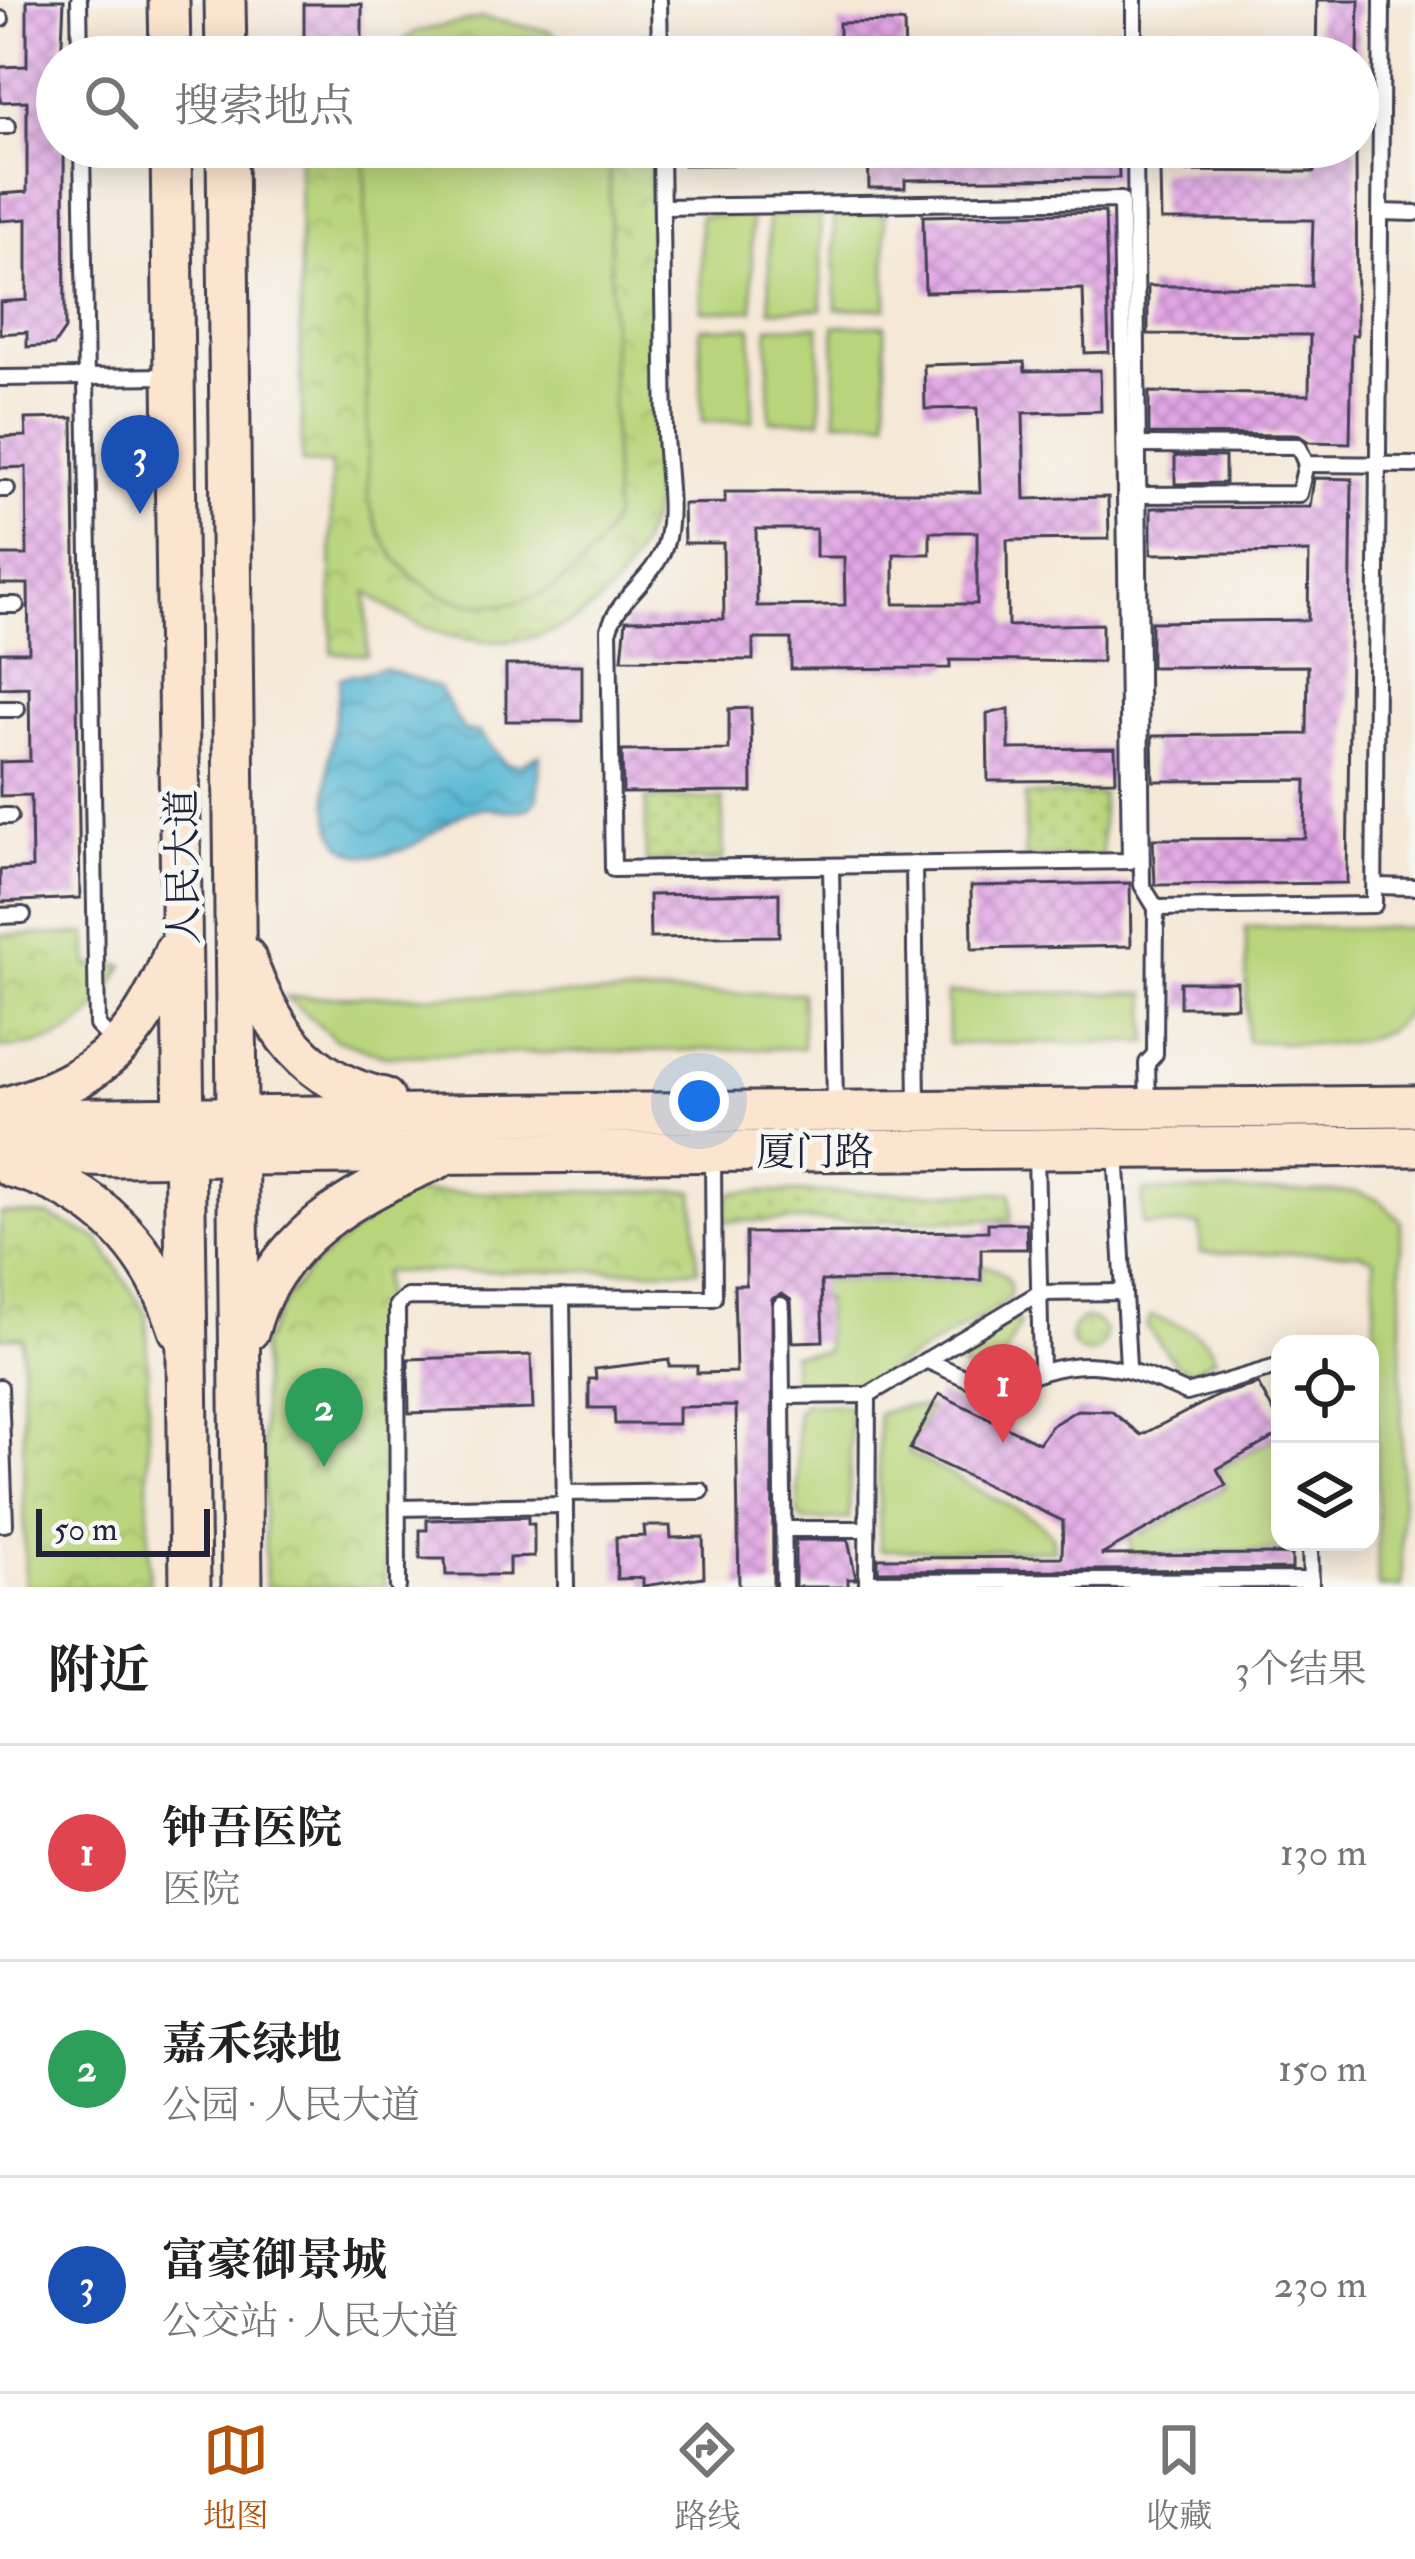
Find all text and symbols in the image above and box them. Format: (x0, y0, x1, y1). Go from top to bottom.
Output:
search box (36, 36, 1379, 168)
icon: search (78, 69, 144, 135)
text: 搜索地点 (174, 79, 354, 135)
pin: 3 (101, 415, 179, 514)
street label: 人民大道 (158, 789, 209, 945)
your location (669, 1071, 729, 1131)
street label: 厦门路 (756, 1128, 874, 1177)
map controls (1271, 1335, 1379, 1551)
button: locate (1271, 1335, 1379, 1443)
pin: 1 (964, 1344, 1042, 1443)
pin: 2 (285, 1368, 363, 1467)
button: layers (1271, 1443, 1379, 1551)
scale bar (36, 1503, 210, 1556)
text: 50 m (54, 1509, 118, 1550)
text: 附近 (48, 1639, 150, 1703)
text: 3个结果 (1235, 1645, 1367, 1694)
text: 钟吾医院 (162, 1801, 342, 1857)
text: 1 (80, 1828, 94, 1877)
text: 130 m (1280, 1828, 1367, 1877)
text: 医院 (162, 1865, 240, 1914)
text: 嘉禾绿地 (162, 2017, 342, 2073)
text: 2 (77, 2044, 97, 2093)
text: 150 m (1278, 2044, 1367, 2093)
text: 公园 · 人民大道 (162, 2081, 420, 2130)
text: 富豪御景城 (162, 2233, 387, 2289)
text: 3 (80, 2260, 94, 2309)
text: 230 m (1274, 2260, 1367, 2309)
text: 公交站 · 人民大道 (162, 2297, 459, 2346)
tab: 地图 (203, 2417, 269, 2537)
tab: 路线 (674, 2417, 740, 2537)
tab: 收藏 (1146, 2417, 1212, 2537)

